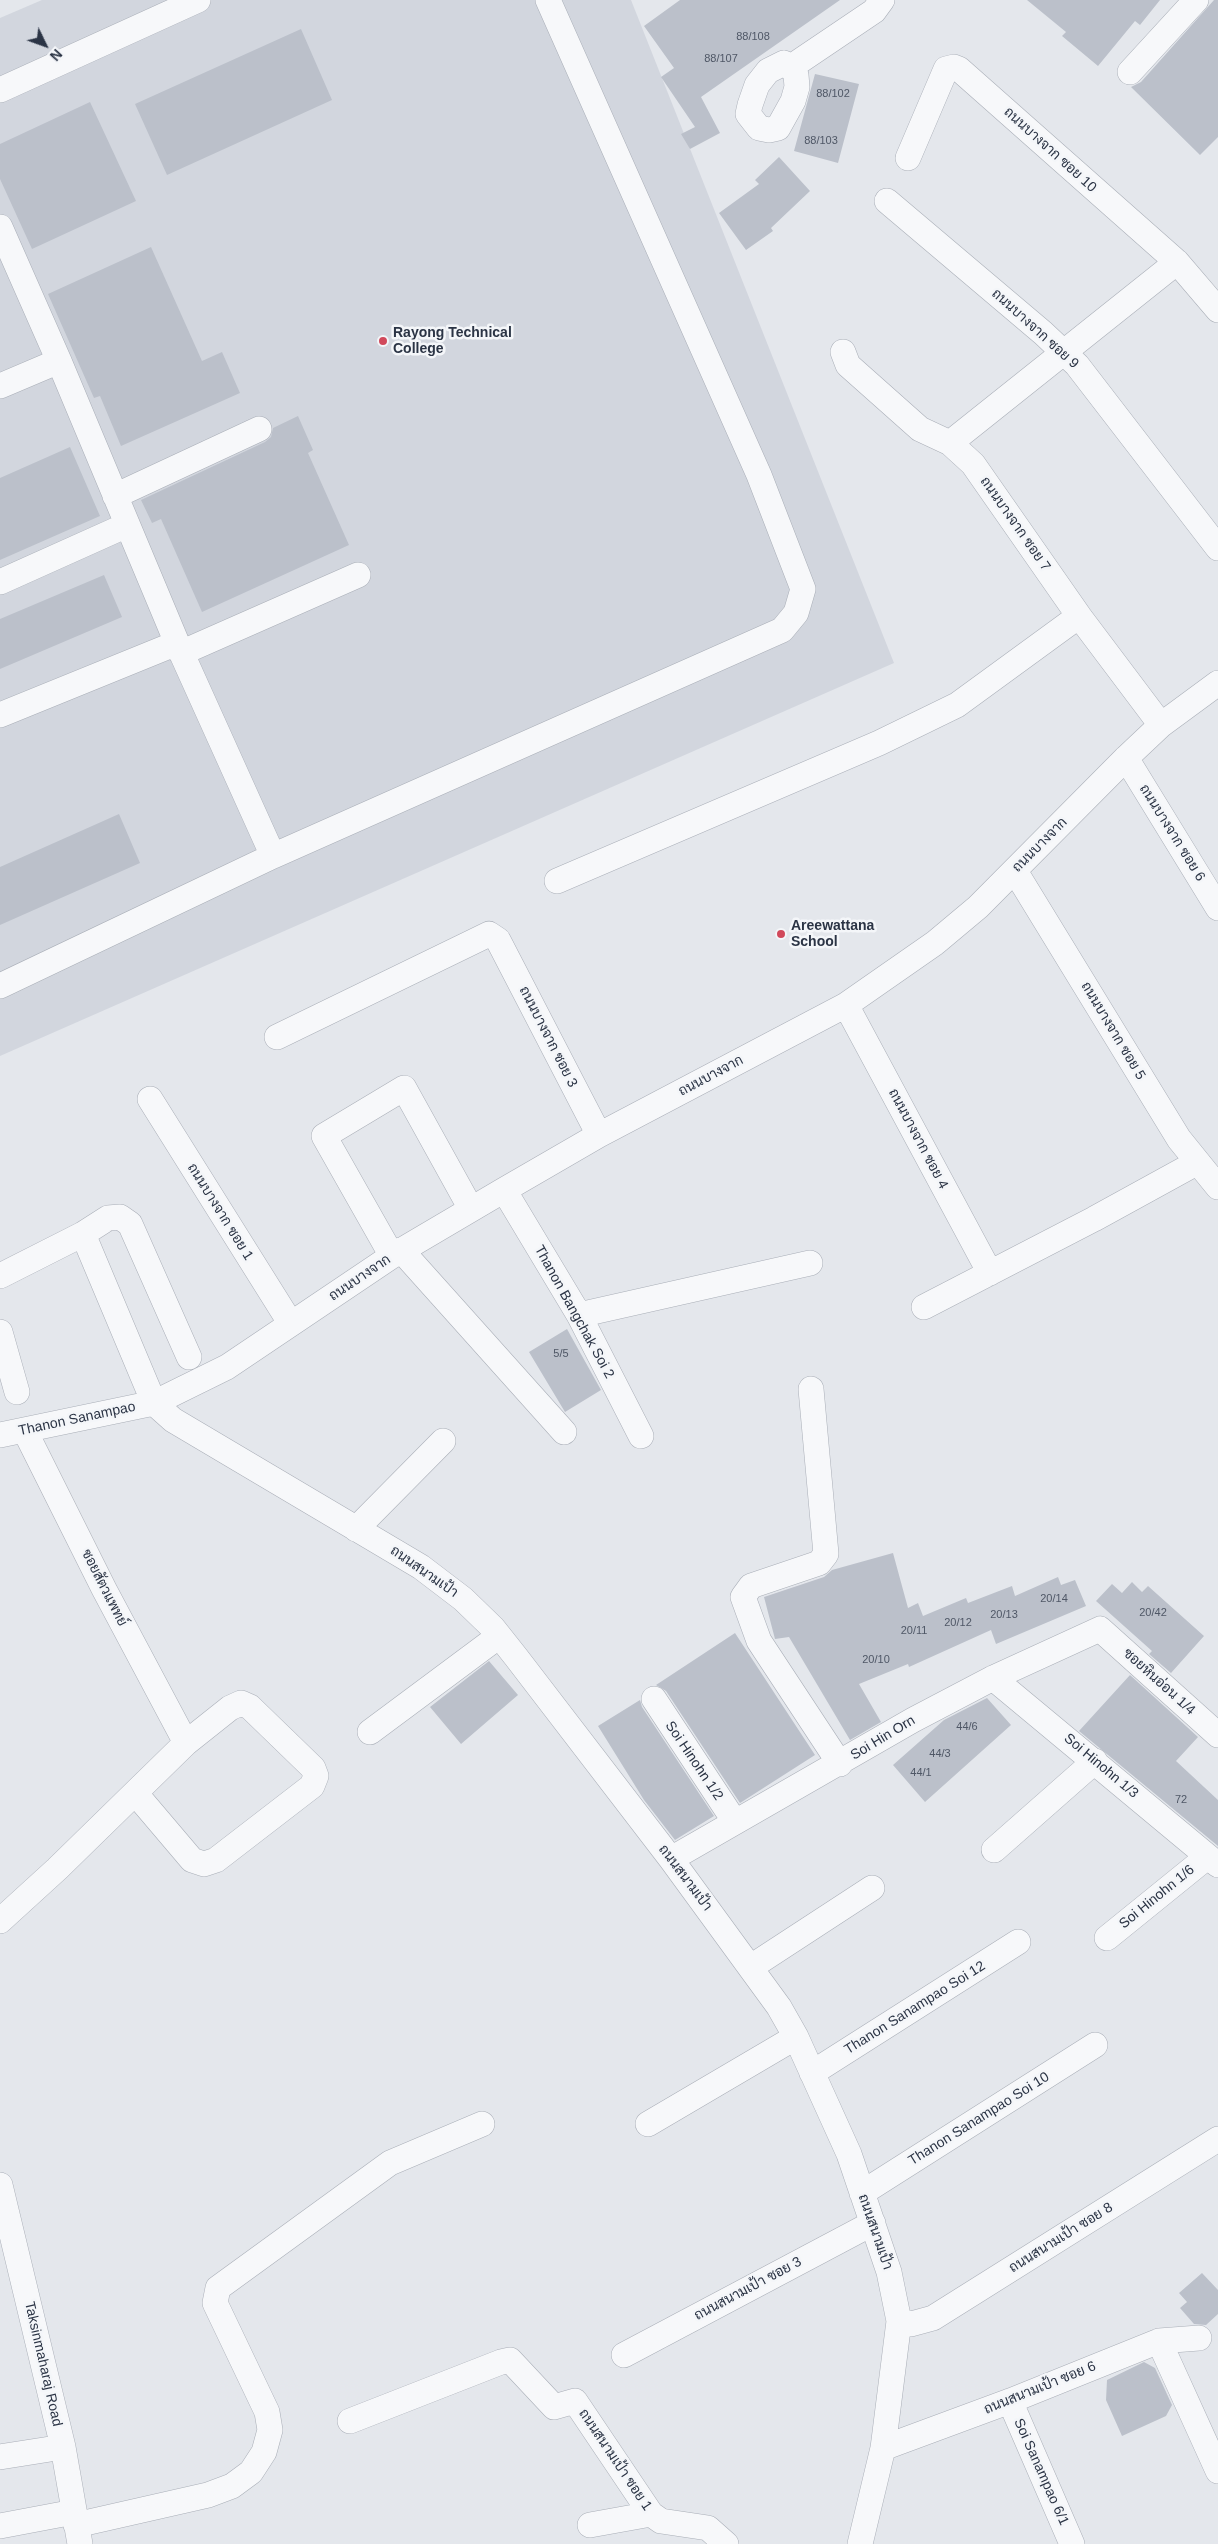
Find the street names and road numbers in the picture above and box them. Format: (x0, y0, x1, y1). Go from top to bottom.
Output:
street label: ถนนบางจาก ซอย 10 (1000, 104, 1100, 196)
street label: ถนนบางจาก ซอย 9 (988, 286, 1082, 372)
street label: ถนนบางจาก ซอย 7 (976, 474, 1054, 574)
street label: ถนนบางจาก ซอย 6 (1135, 781, 1209, 885)
street label: ถนนบางจาก (1009, 814, 1071, 876)
street label: ถนนบางจาก ซอย 5 (1077, 979, 1149, 1083)
street label: ถนนบางจาก ซอย 3 (515, 984, 581, 1090)
street label: ถนนบางจาก (676, 1052, 746, 1100)
street label: ถนนบางจาก ซอย 4 (884, 1086, 952, 1192)
street label: ถนนบางจาก ซอย 1 (183, 1160, 257, 1264)
street label: Thanon Bangchak Soi 2 (530, 1243, 618, 1381)
street label: ถนนบางจาก (326, 1251, 394, 1305)
street label: Thanon Sanampao (17, 1398, 137, 1440)
street label: ถนนสนามเป้า (387, 1543, 461, 1601)
street label: ซอยสัตวแพทย์ (77, 1547, 131, 1629)
street label: ซอยหินอ่อน 1/4 (1119, 1645, 1199, 1719)
street label: Soi Hin Orn (848, 1712, 918, 1764)
street label: Soi Hinohn 1/2 (661, 1718, 727, 1804)
street label: Soi Hinohn 1/3 (1060, 1730, 1142, 1802)
street label: ถนนสนามเป้า (655, 1842, 715, 1914)
street label: Soi Hinohn 1/6 (1116, 1862, 1198, 1932)
street label: Thanon Sanampao Soi 12 (842, 1958, 988, 2058)
street label: Thanon Sanampao Soi 10 (906, 2069, 1052, 2169)
street label: ถนนสนามเป้า (854, 2192, 896, 2272)
street label: ถนนสนามเป้า ซอย 8 (1006, 2199, 1116, 2277)
street label: ถนนสนามเป้า ซอย 3 (691, 2254, 805, 2324)
street label: Taksinmaharaj Road (20, 2300, 66, 2428)
street label: ถนนสนามเป้า ซอย 6 (982, 2358, 1098, 2418)
street label: ถนนสนามเป้า ซอย 1 (575, 2406, 655, 2514)
street label: Soi Sanampao 6/1 (1010, 2416, 1072, 2528)

